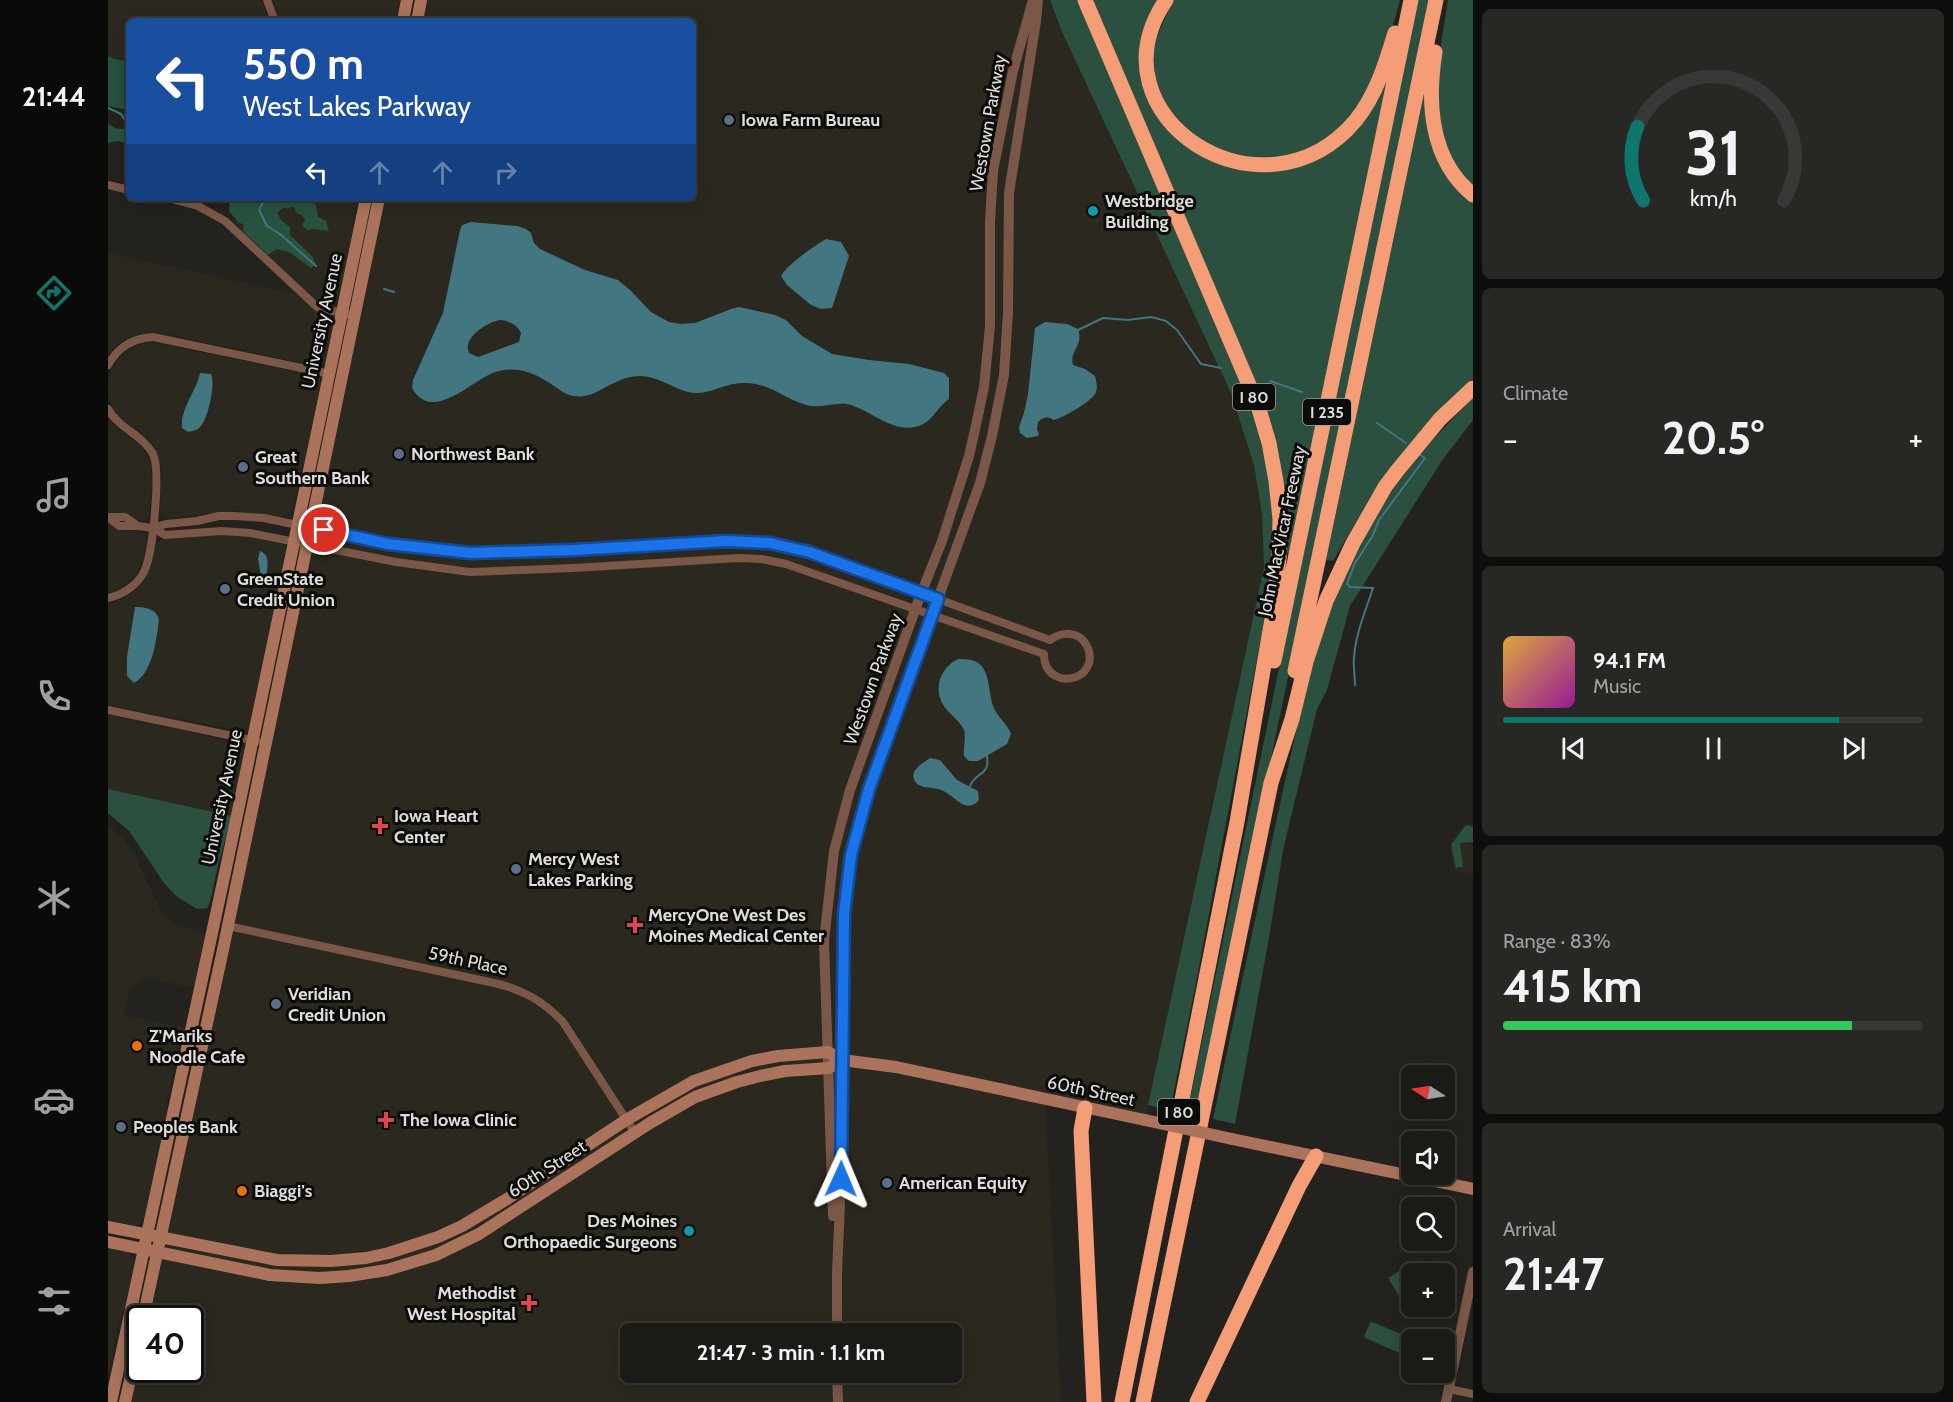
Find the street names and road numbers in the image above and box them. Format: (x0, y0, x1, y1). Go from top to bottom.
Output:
street label: Westown Parkway (965, 53, 1011, 193)
street label: University Avenue (297, 251, 347, 391)
road number: I 80 (1233, 384, 1275, 410)
road number: I 235 (1303, 399, 1351, 425)
street label: John MacVicar Freeway (1253, 444, 1311, 619)
street label: Westown Parkway (839, 610, 907, 748)
street label: University Avenue (197, 727, 247, 867)
street label: 59th Place (426, 942, 510, 980)
street label: 60th Street (1045, 1071, 1137, 1111)
road number: I 80 (1158, 1099, 1200, 1125)
street label: 60th Street (504, 1136, 590, 1202)

